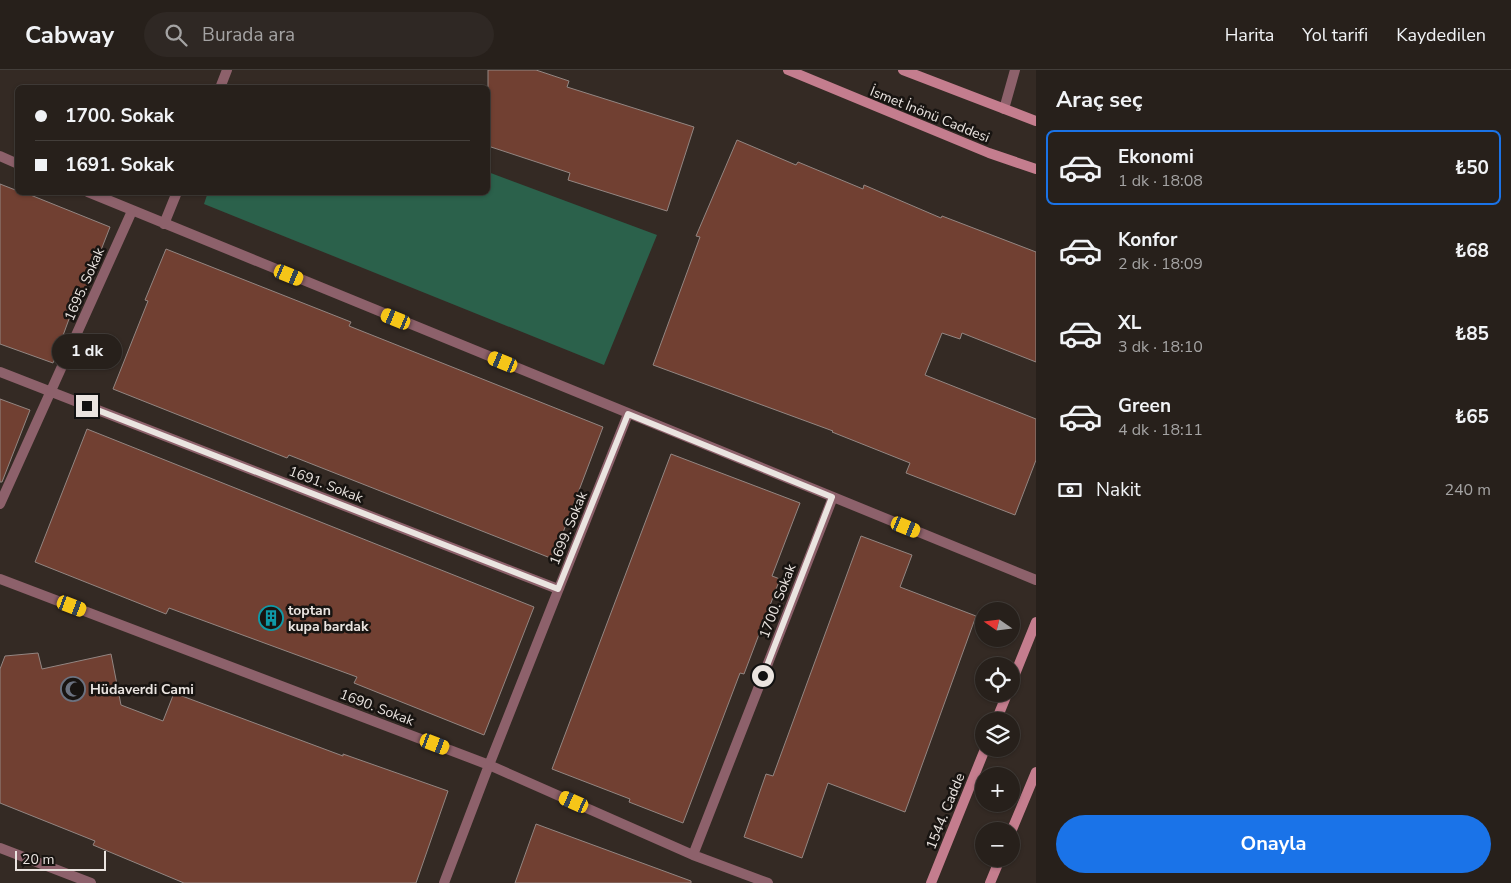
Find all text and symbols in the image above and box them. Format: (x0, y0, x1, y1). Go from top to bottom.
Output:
search box (144, 12, 494, 57)
text: Cabway (25, 19, 114, 51)
icon: search (162, 21, 190, 49)
text: Burada ara (202, 22, 295, 48)
text: Harita (1225, 23, 1274, 47)
text: Yol tarifi (1302, 23, 1368, 47)
text: Kaydedilen (1396, 23, 1486, 47)
street label: İsmet İnönü Caddesi (867, 82, 992, 147)
text: Araç seç (1056, 85, 1142, 115)
text: 1700. Sokak (65, 103, 174, 129)
text: Ekonomi (1118, 144, 1194, 170)
icon: car (1058, 145, 1103, 190)
text: 1691. Sokak (65, 152, 174, 178)
text: ₺50 (1455, 155, 1489, 181)
text: 1 dk · 18:08 (1118, 170, 1203, 192)
text: Konfor (1118, 227, 1178, 253)
icon: car (1058, 228, 1103, 273)
text: ₺68 (1455, 238, 1489, 264)
street label: 1695. Sokak (60, 244, 109, 324)
text: 2 dk · 18:09 (1118, 253, 1203, 275)
car (272, 262, 305, 288)
car (379, 306, 412, 332)
text: XL (1118, 310, 1141, 336)
icon: car (1058, 311, 1103, 356)
text: ₺85 (1455, 321, 1489, 347)
callout: 1 dk (52, 334, 122, 368)
text: 3 dk · 18:10 (1118, 336, 1203, 358)
text: 1 dk (71, 340, 103, 362)
car (486, 349, 519, 375)
text: Green (1118, 393, 1171, 419)
icon: car (1058, 394, 1103, 439)
route end (76, 395, 98, 417)
text: ₺65 (1455, 404, 1489, 430)
text: 4 dk · 18:11 (1118, 419, 1203, 441)
street label: 1691. Sokak (286, 462, 367, 508)
icon: cash (1056, 476, 1084, 504)
text: Nakit (1096, 477, 1141, 503)
text: 240 m (1444, 479, 1491, 501)
street label: 1699. Sokak (545, 487, 592, 568)
car (889, 514, 922, 540)
street label: 1700. Sokak (755, 560, 801, 641)
car (55, 594, 88, 618)
place label: toptan kupa bardak (288, 601, 369, 636)
north arrow (975, 602, 1020, 648)
map controls (975, 602, 1020, 867)
building icon: toptan kupa bardak (258, 605, 284, 631)
button: locate (975, 657, 1020, 702)
route start (752, 665, 774, 687)
mosque icon: Hüdaverdi Cami (60, 676, 86, 702)
place label: Hüdaverdi Cami (90, 680, 194, 699)
street label: 1690. Sokak (337, 685, 418, 731)
button: layers (975, 712, 1020, 757)
car (418, 732, 451, 756)
button: + (975, 767, 1020, 812)
street label: 1544. Cadde (922, 770, 969, 852)
car (557, 789, 590, 815)
button: Onayla (1056, 815, 1491, 873)
button: − (975, 822, 1020, 867)
scale bar (15, 848, 106, 871)
text: 20 m (22, 850, 54, 869)

